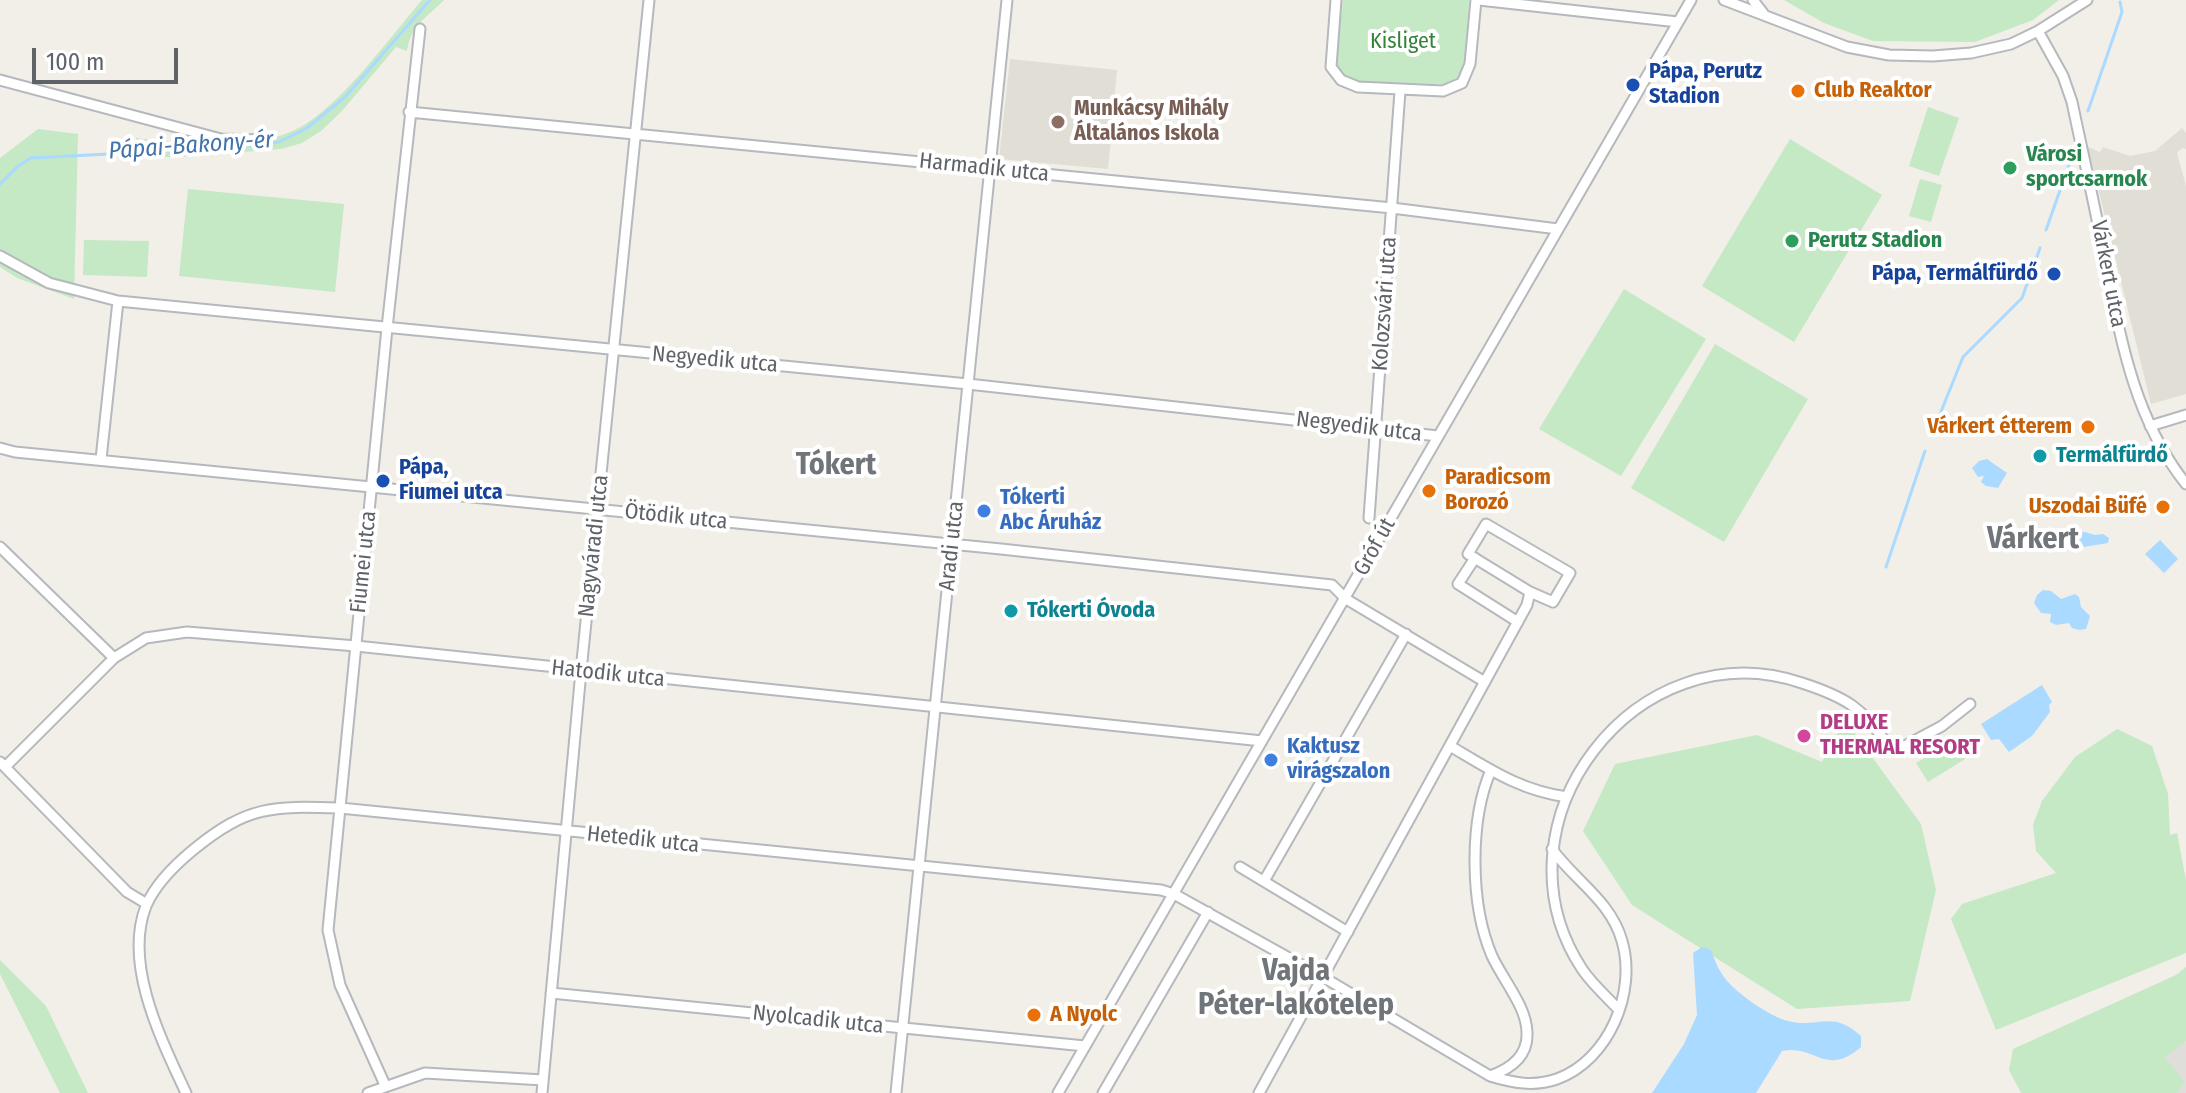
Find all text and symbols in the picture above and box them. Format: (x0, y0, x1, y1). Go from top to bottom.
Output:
park label: Kisliget (1370, 29, 1436, 55)
scale bar (36, 32, 182, 82)
text: 100 m (46, 48, 104, 76)
place label: Pápa, Perutz Stadion (1649, 59, 1762, 110)
marker: Pápa, Perutz Stadion (1624, 76, 1642, 94)
place label: Club Reaktor (1814, 78, 1932, 104)
marker: Club Reaktor (1789, 82, 1807, 100)
place label: Munkácsy Mihály Általános Iskola (1074, 96, 1229, 148)
marker: Munkácsy Mihály Általános Iskola (1049, 113, 1067, 131)
water label: Pápai-Bakony-ér (108, 126, 274, 166)
place label: Városi sportcsarnok (2026, 142, 2147, 194)
street label: Harmadik utca (918, 148, 1050, 188)
marker: Városi sportcsarnok (2001, 159, 2019, 177)
street label: Várkert utca (2085, 218, 2131, 330)
place label: Perutz Stadion (1808, 228, 1942, 254)
marker: Perutz Stadion (1783, 232, 1801, 250)
street label: Kolozsvári utca (1367, 236, 1403, 372)
place label: Pápa, Termálfürdő (1872, 261, 2038, 287)
marker: Pápa, Termálfürdő (2045, 265, 2063, 283)
street label: Negyedik utca (651, 341, 779, 379)
street label: Negyedik utca (1295, 406, 1423, 448)
place label: Várkert étterem (1927, 414, 2072, 440)
marker: Várkert étterem (2079, 418, 2097, 436)
place label: Termálfürdő (2056, 443, 2168, 469)
marker: Termálfürdő (2031, 447, 2049, 465)
district label: Tókert (796, 448, 876, 484)
place label: Pápa, Fiumei utca (399, 455, 503, 506)
place label: Paradicsom Borozó (1445, 465, 1551, 516)
marker: Pápa, Fiumei utca (374, 472, 392, 490)
street label: Nagyváradi utca (573, 474, 615, 618)
marker: Paradicsom Borozó (1420, 482, 1438, 500)
place label: Tókerti Abc Áruház (1000, 485, 1101, 536)
place label: Uszodai Büfé (2029, 494, 2147, 520)
street label: Ötödik utca (623, 498, 729, 536)
marker: Uszodai Büfé (2154, 498, 2172, 516)
street label: Aradi utca (934, 500, 970, 592)
marker: Tókerti Abc Áruház (975, 502, 993, 520)
street label: Fiumei utca (345, 509, 383, 615)
street label: Gróf út (1348, 514, 1402, 580)
district label: Várkert (1987, 522, 2079, 558)
place label: Tókerti Óvoda (1027, 598, 1155, 624)
marker: Tókerti Óvoda (1002, 602, 1020, 620)
street label: Hatodik utca (550, 655, 666, 693)
place label: DELUXE THERMAL RESORT (1820, 710, 1980, 762)
marker: DELUXE THERMAL RESORT (1795, 727, 1813, 745)
place label: Kaktusz virágszalon (1287, 734, 1390, 786)
marker: Kaktusz virágszalon (1262, 751, 1280, 769)
street label: Hetedik utca (585, 821, 701, 859)
district label: Vajda Péter-lakótelep (1198, 954, 1394, 1024)
street label: Nyolcadik utca (751, 1000, 885, 1040)
place label: A Nyolc (1050, 1002, 1117, 1028)
marker: A Nyolc (1025, 1006, 1043, 1024)

